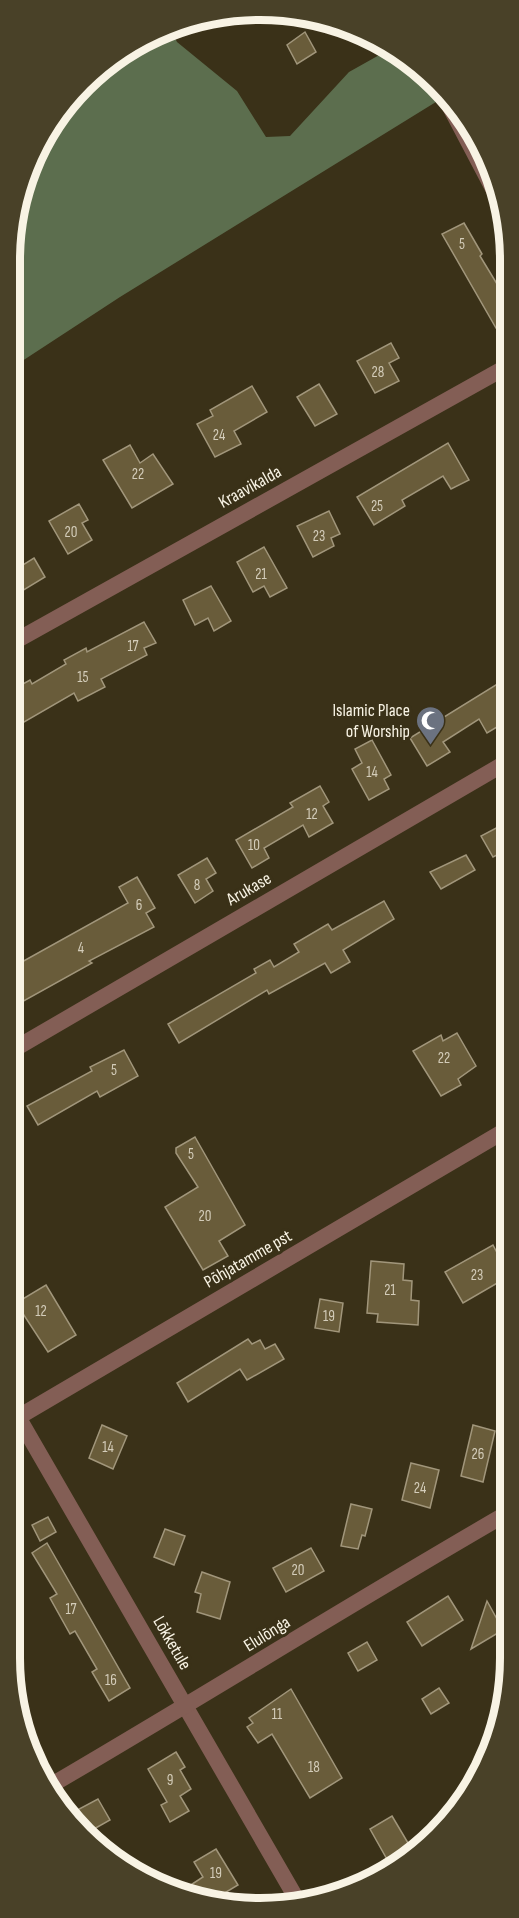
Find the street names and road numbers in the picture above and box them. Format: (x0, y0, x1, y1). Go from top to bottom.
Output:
street label: Kraavikalda (215, 461, 285, 513)
street label: Arukase (222, 868, 275, 911)
street label: Põhjatamme pst (200, 1225, 296, 1293)
street label: Elulõnga (240, 1612, 294, 1656)
street label: Lõkketule (148, 1613, 196, 1673)

